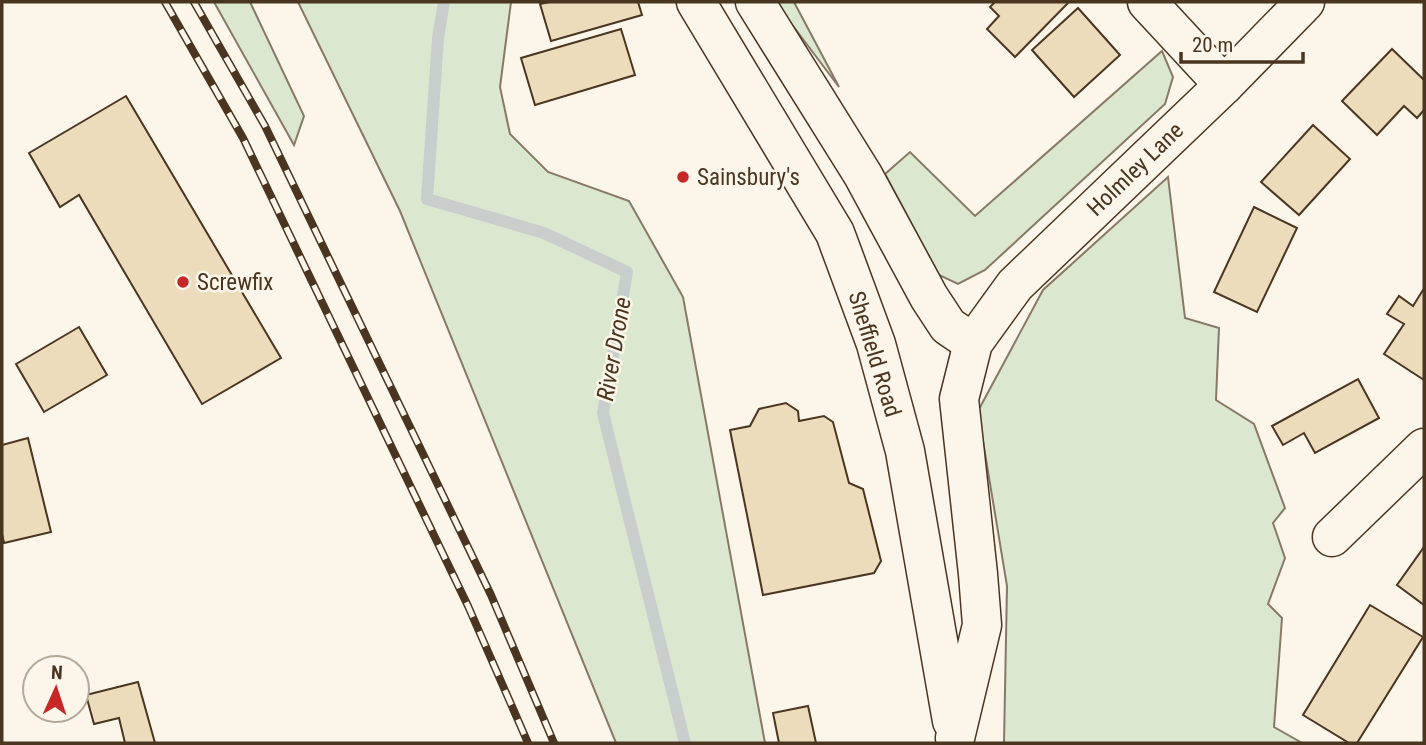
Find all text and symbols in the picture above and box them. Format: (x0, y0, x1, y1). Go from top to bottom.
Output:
scale bar (1181, 21, 1304, 65)
text: 20 m (1192, 33, 1233, 57)
street label: Holmley Lane (1082, 117, 1189, 222)
place label: Sainsbury's (697, 164, 800, 191)
marker: Sainsbury's (675, 169, 691, 185)
place label: Screwfix (197, 269, 273, 296)
marker: Screwfix (175, 274, 191, 290)
street label: Sheffield Road (843, 288, 906, 420)
water label: River Drone (591, 295, 637, 403)
north arrow (21, 654, 91, 724)
text: N (50, 661, 63, 684)

